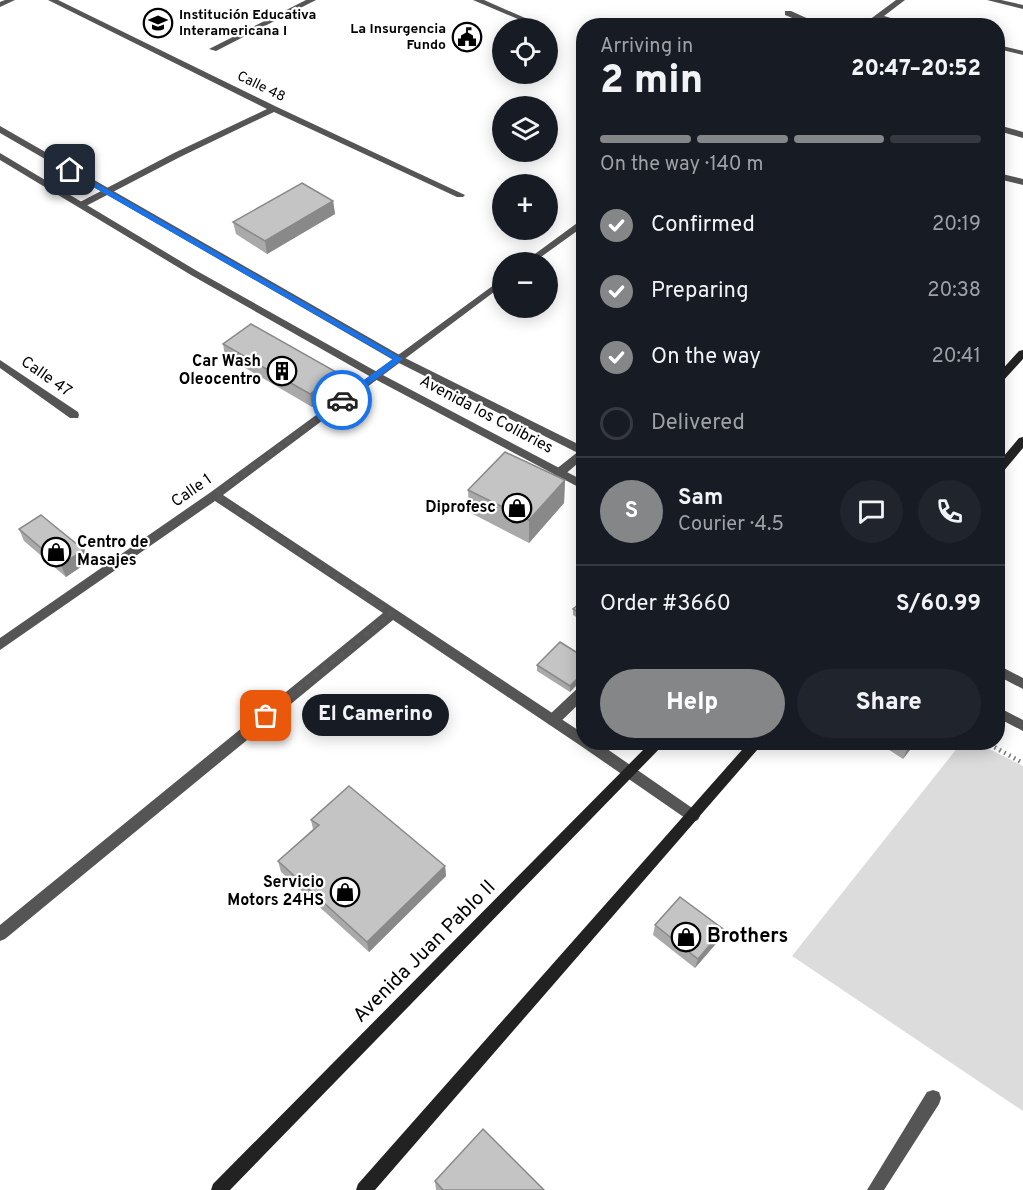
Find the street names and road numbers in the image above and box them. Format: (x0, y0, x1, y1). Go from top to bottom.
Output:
street label: Calle 48 (234, 68, 288, 106)
street label: Calle 47 (17, 352, 75, 402)
street label: Avenida los Colibries (416, 371, 556, 459)
street label: Calle 1 (168, 470, 216, 512)
street label: Avenida Juan Pablo II (348, 875, 502, 1029)

